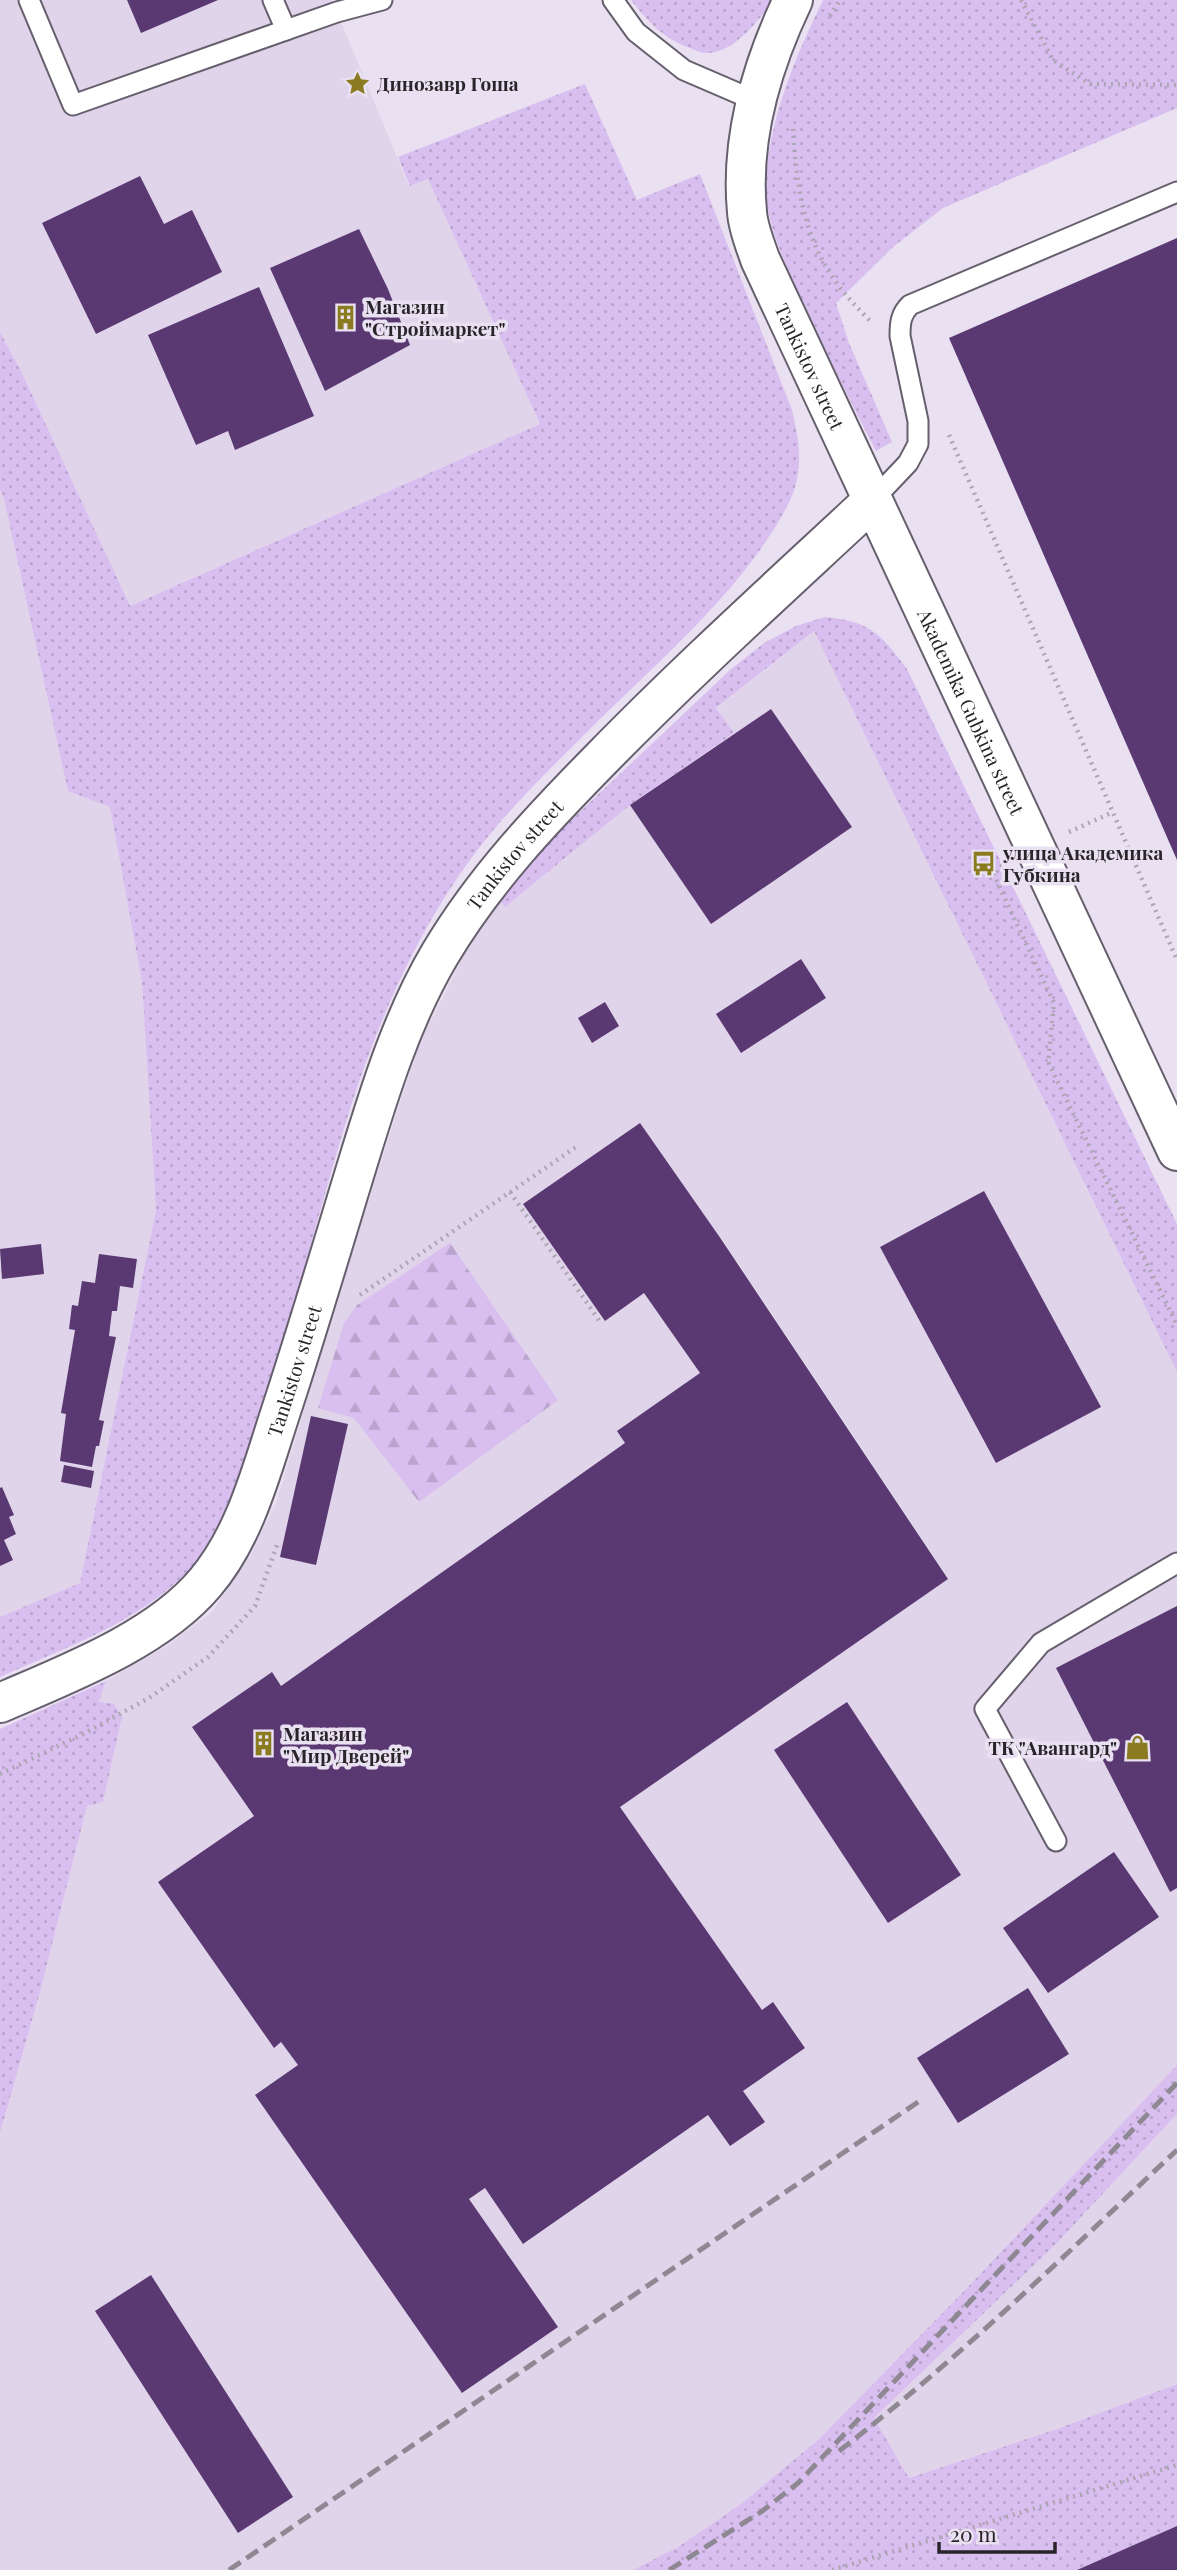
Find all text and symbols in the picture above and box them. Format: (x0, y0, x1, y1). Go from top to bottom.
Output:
place icon: Динозавр Гоша (343, 69, 371, 97)
place label: Динозавр Гоша (377, 70, 519, 96)
place label: Магазин "Строймаркет" (365, 293, 505, 341)
street label: Tankistov street (769, 299, 851, 434)
building icon: Магазин "Строймаркет" (331, 303, 359, 331)
street label: Akademika Gubkina street (912, 603, 1031, 819)
street label: Tankistov street (460, 794, 568, 915)
place label: улица Академика Губкина (1002, 839, 1163, 887)
bus stop icon: улица Академика Губкина (969, 849, 997, 877)
street label: Tankistov street (261, 1302, 327, 1440)
place label: Магазин "Мир Дверей" (283, 1720, 409, 1768)
building icon: Магазин "Мир Дверей" (249, 1730, 277, 1758)
shop icon: ТК "Авангард" (1123, 1733, 1151, 1761)
place label: ТК "Авангард" (988, 1734, 1117, 1760)
scale bar (939, 2510, 1054, 2554)
text: 20 m (950, 2519, 997, 2547)

